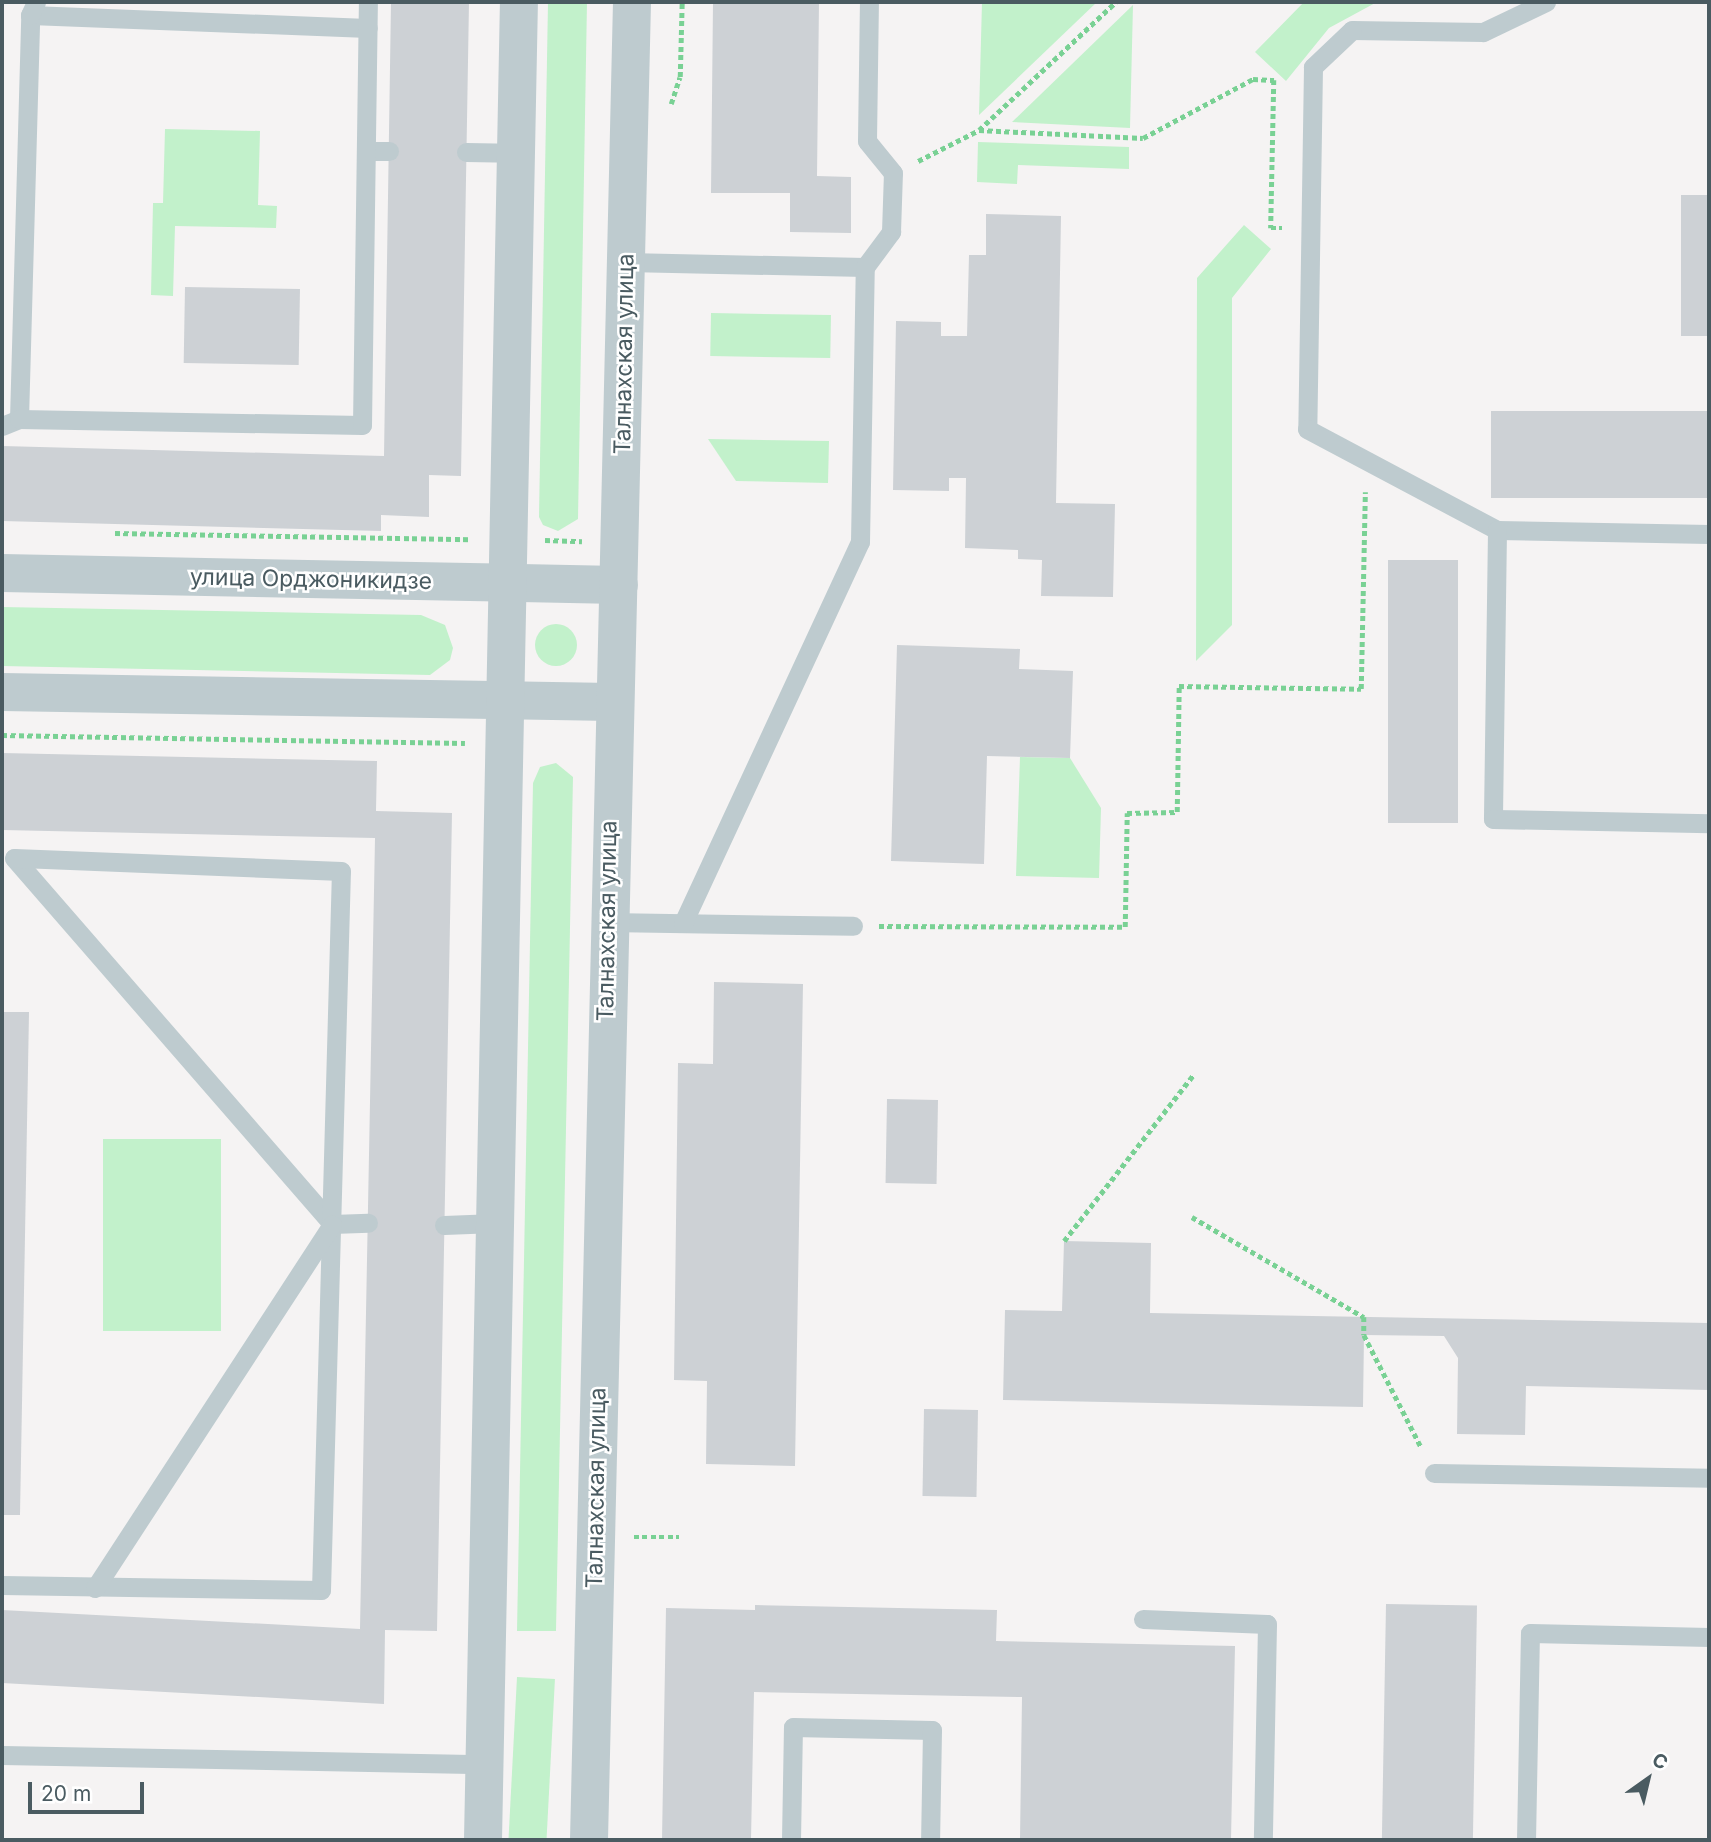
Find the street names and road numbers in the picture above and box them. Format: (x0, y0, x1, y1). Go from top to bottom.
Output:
street label: Талнахская улица (608, 253, 640, 455)
street label: улица Орджоникидзе (190, 563, 432, 595)
street label: Талнахская улица (591, 820, 623, 1022)
street label: Талнахская улица (580, 1387, 612, 1589)

